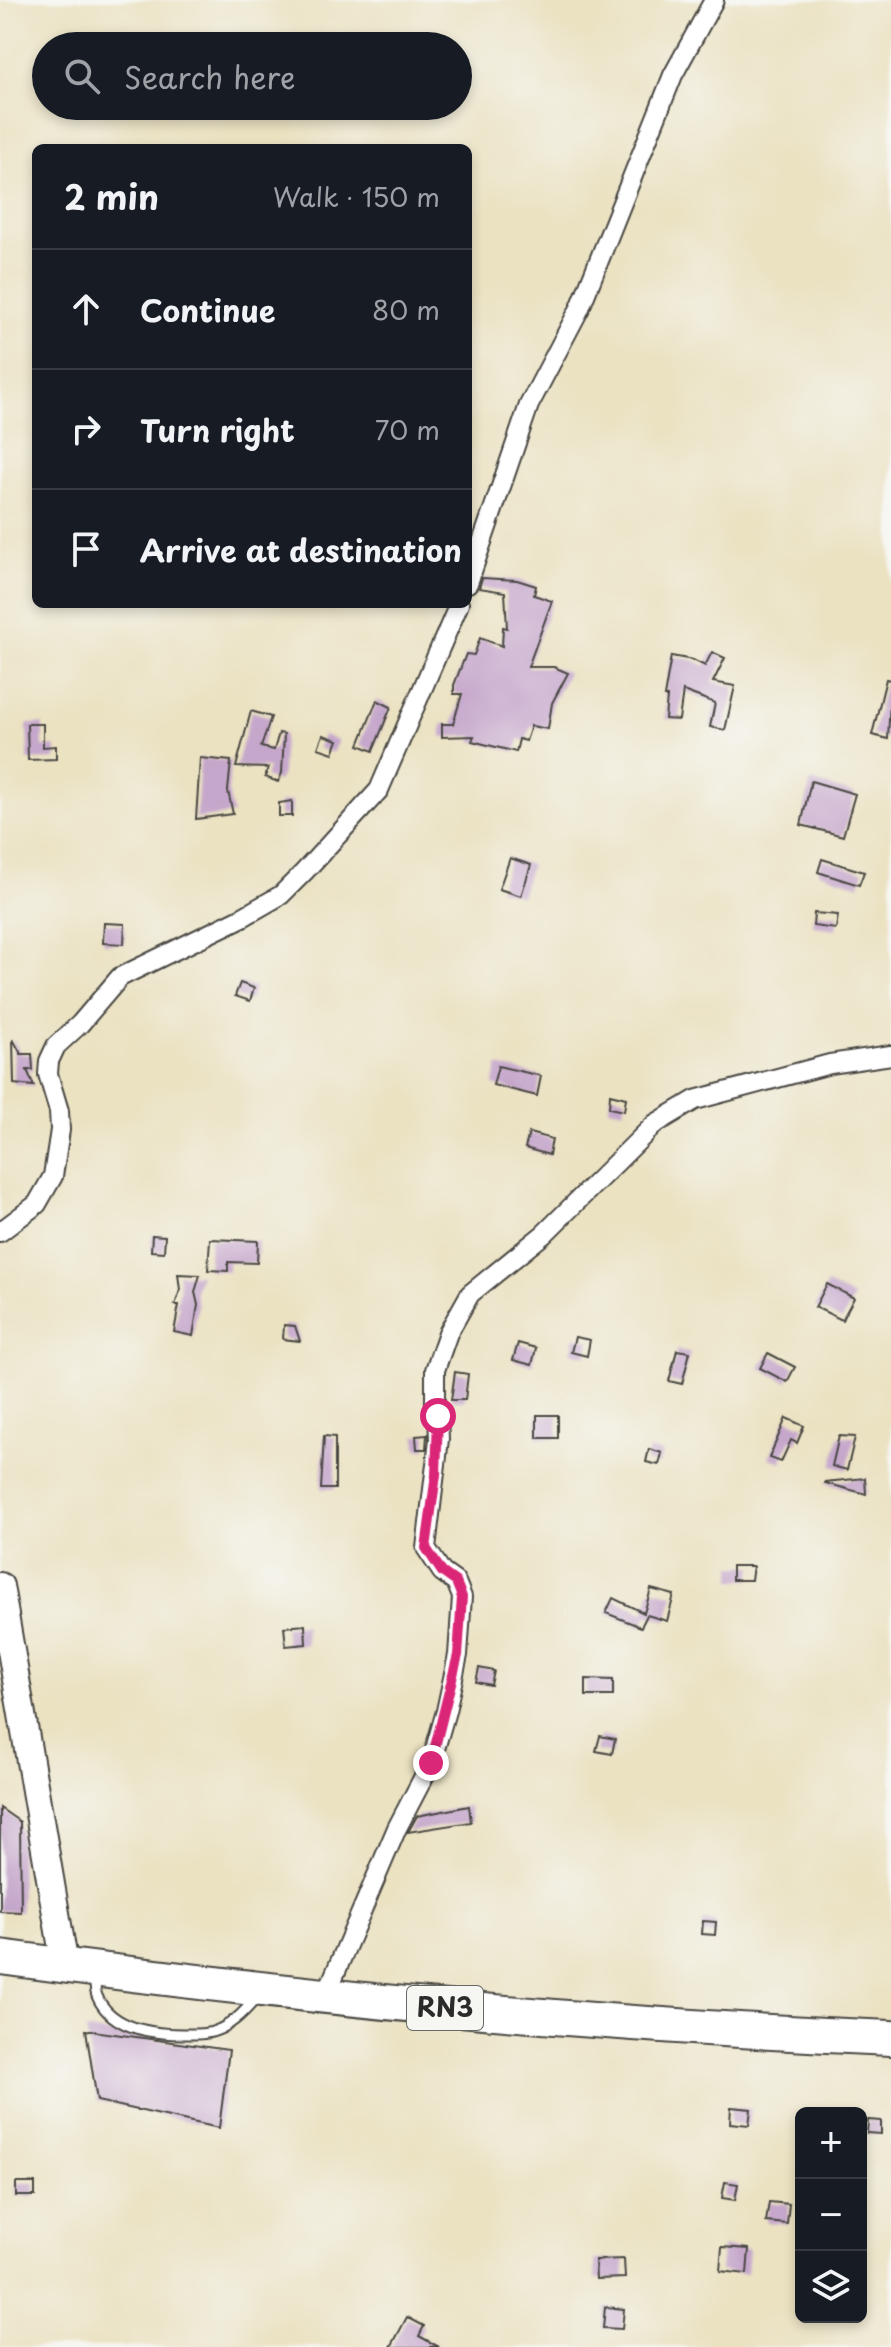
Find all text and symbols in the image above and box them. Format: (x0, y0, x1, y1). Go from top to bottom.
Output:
search box (32, 32, 472, 120)
icon: search (60, 54, 104, 98)
text: Search here (124, 54, 296, 99)
text: 2 min (64, 170, 159, 222)
text: Walk · 150 m (273, 177, 440, 216)
icon: ahead (64, 287, 108, 331)
text: Continue (140, 287, 275, 332)
text: 80 m (372, 290, 440, 329)
icon: right (64, 407, 108, 451)
text: Turn right (140, 407, 295, 452)
text: 70 m (375, 410, 440, 449)
icon: arrive (64, 527, 108, 571)
text: Arrive at destination (140, 527, 462, 572)
route start (420, 1398, 456, 1434)
route end (413, 1745, 449, 1781)
road number: RN3 (407, 1986, 483, 2030)
map controls (795, 2107, 867, 2323)
button: + (795, 2107, 867, 2179)
button: − (795, 2179, 867, 2251)
button: layers (795, 2251, 867, 2323)

